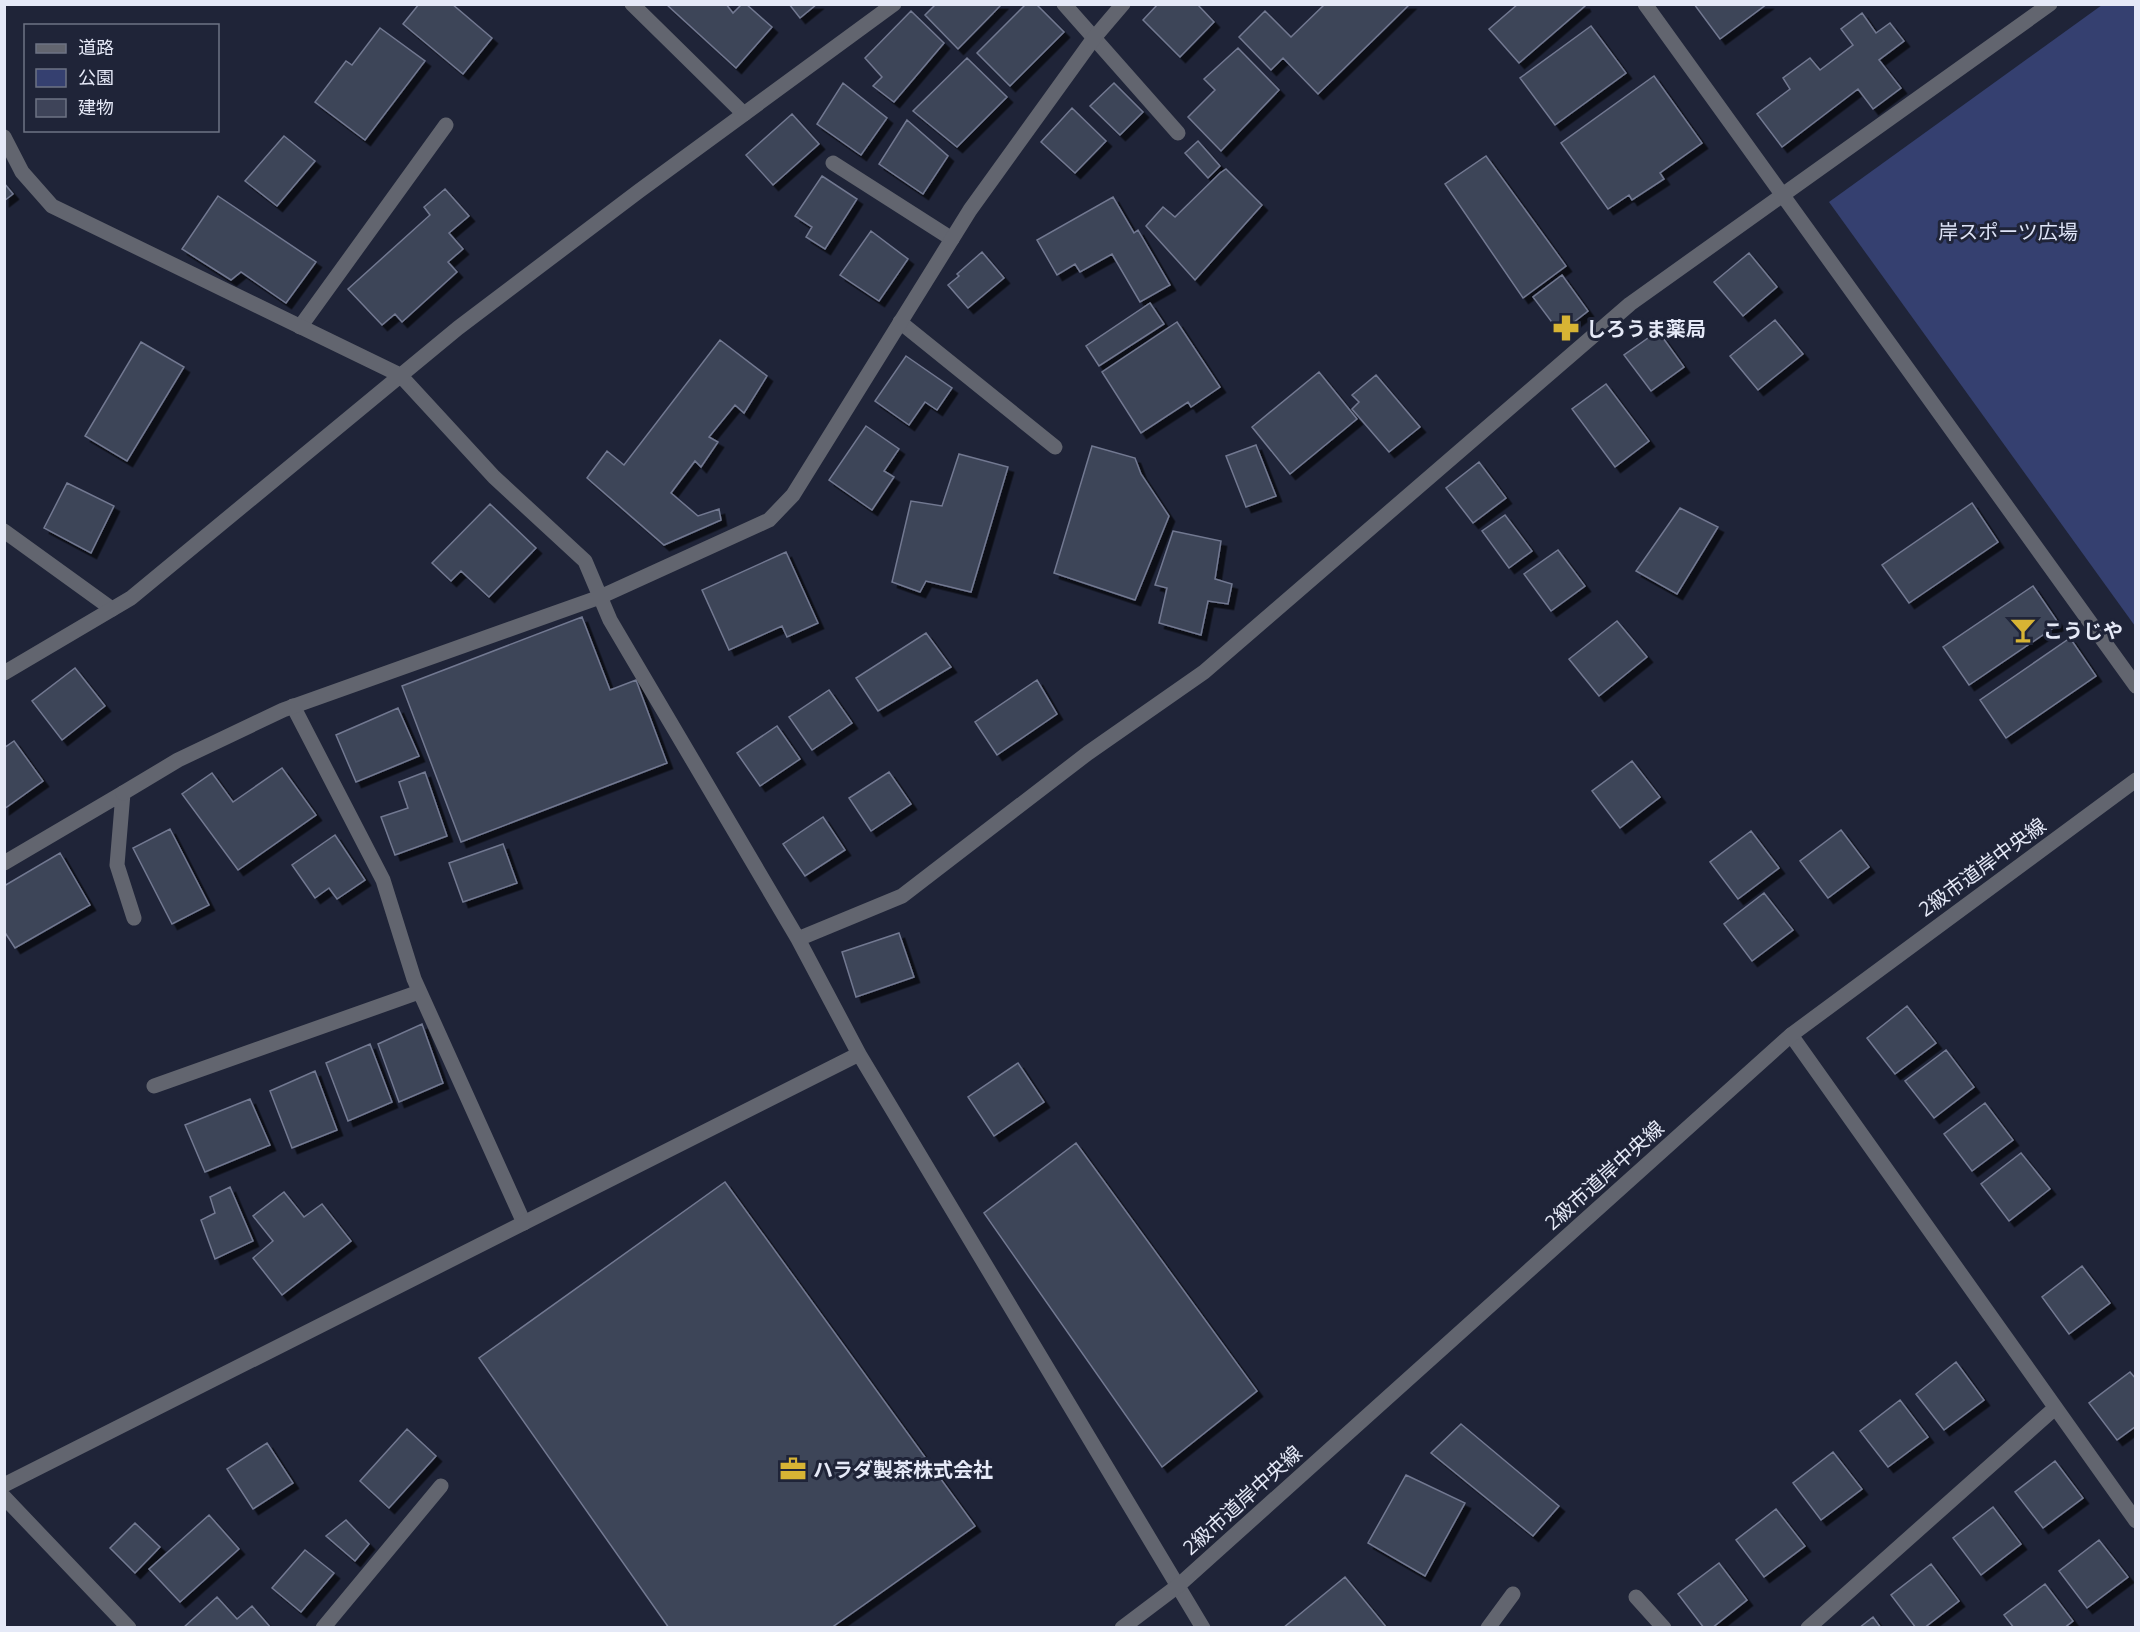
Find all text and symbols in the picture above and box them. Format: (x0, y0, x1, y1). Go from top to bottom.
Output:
legend (24, 24, 219, 132)
text: 道路 (78, 35, 114, 59)
text: 公園 (78, 65, 114, 89)
text: 建物 (78, 95, 114, 119)
park label: 岸スポーツ広場 (1938, 218, 2078, 245)
pharmacy icon: しろうま薬局 (1551, 313, 1581, 343)
place label: しろうま薬局 (1586, 315, 1706, 342)
bar icon: こうじや (2008, 615, 2038, 645)
place label: こうじや (2043, 617, 2123, 644)
street label: 2級市道岸中央線 (1913, 812, 2051, 922)
street label: 2級市道岸中央線 (1539, 1114, 1669, 1236)
street label: 2級市道岸中央線 (1177, 1439, 1307, 1561)
office icon: ハラダ製茶株式会社 (778, 1454, 808, 1484)
place label: ハラダ製茶株式会社 (813, 1456, 993, 1483)

